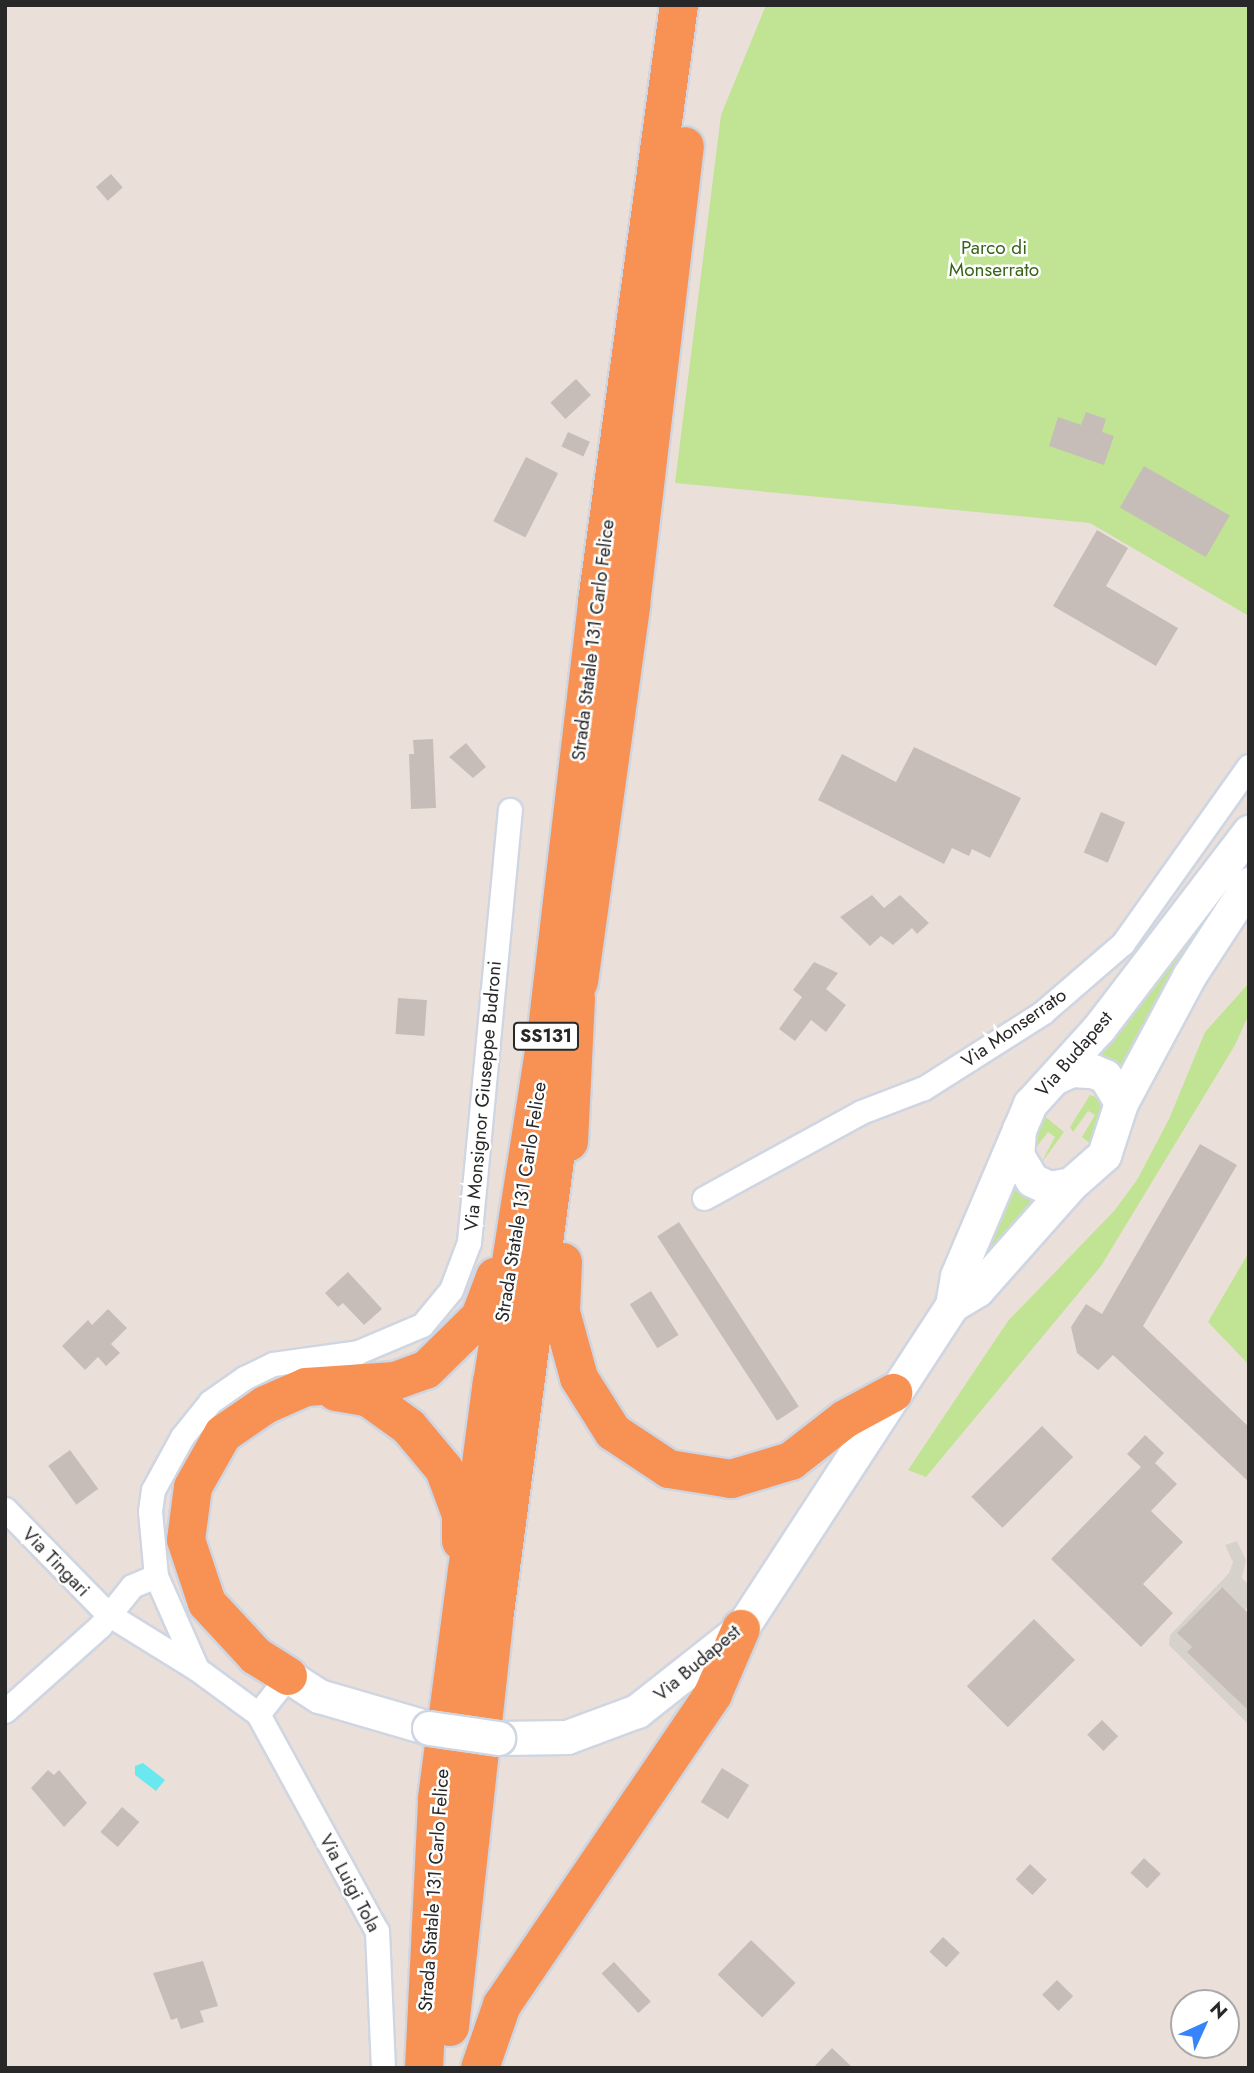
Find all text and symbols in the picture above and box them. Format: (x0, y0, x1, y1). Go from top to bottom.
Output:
park label: Parco di Monserrato (949, 237, 1039, 281)
street label: Strada Statale 131 Carlo Felice (567, 518, 619, 762)
street label: Via Monsignor Giuseppe Budroni (460, 960, 506, 1232)
street label: Via Monserrato (957, 983, 1071, 1073)
street label: Via Budapest (1031, 1007, 1117, 1101)
road number: SS131 (513, 1021, 579, 1050)
street label: Strada Statale 131 Carlo Felice (491, 1080, 551, 1324)
street label: Via Tingari (17, 1523, 95, 1601)
street label: Via Budapest (649, 1620, 745, 1706)
street label: Strada Statale 131 Carlo Felice (414, 1768, 454, 2012)
street label: Via Luigi Tola (315, 1830, 385, 1936)
north arrow (1170, 1989, 1240, 2059)
text: N (1204, 1995, 1234, 2025)

